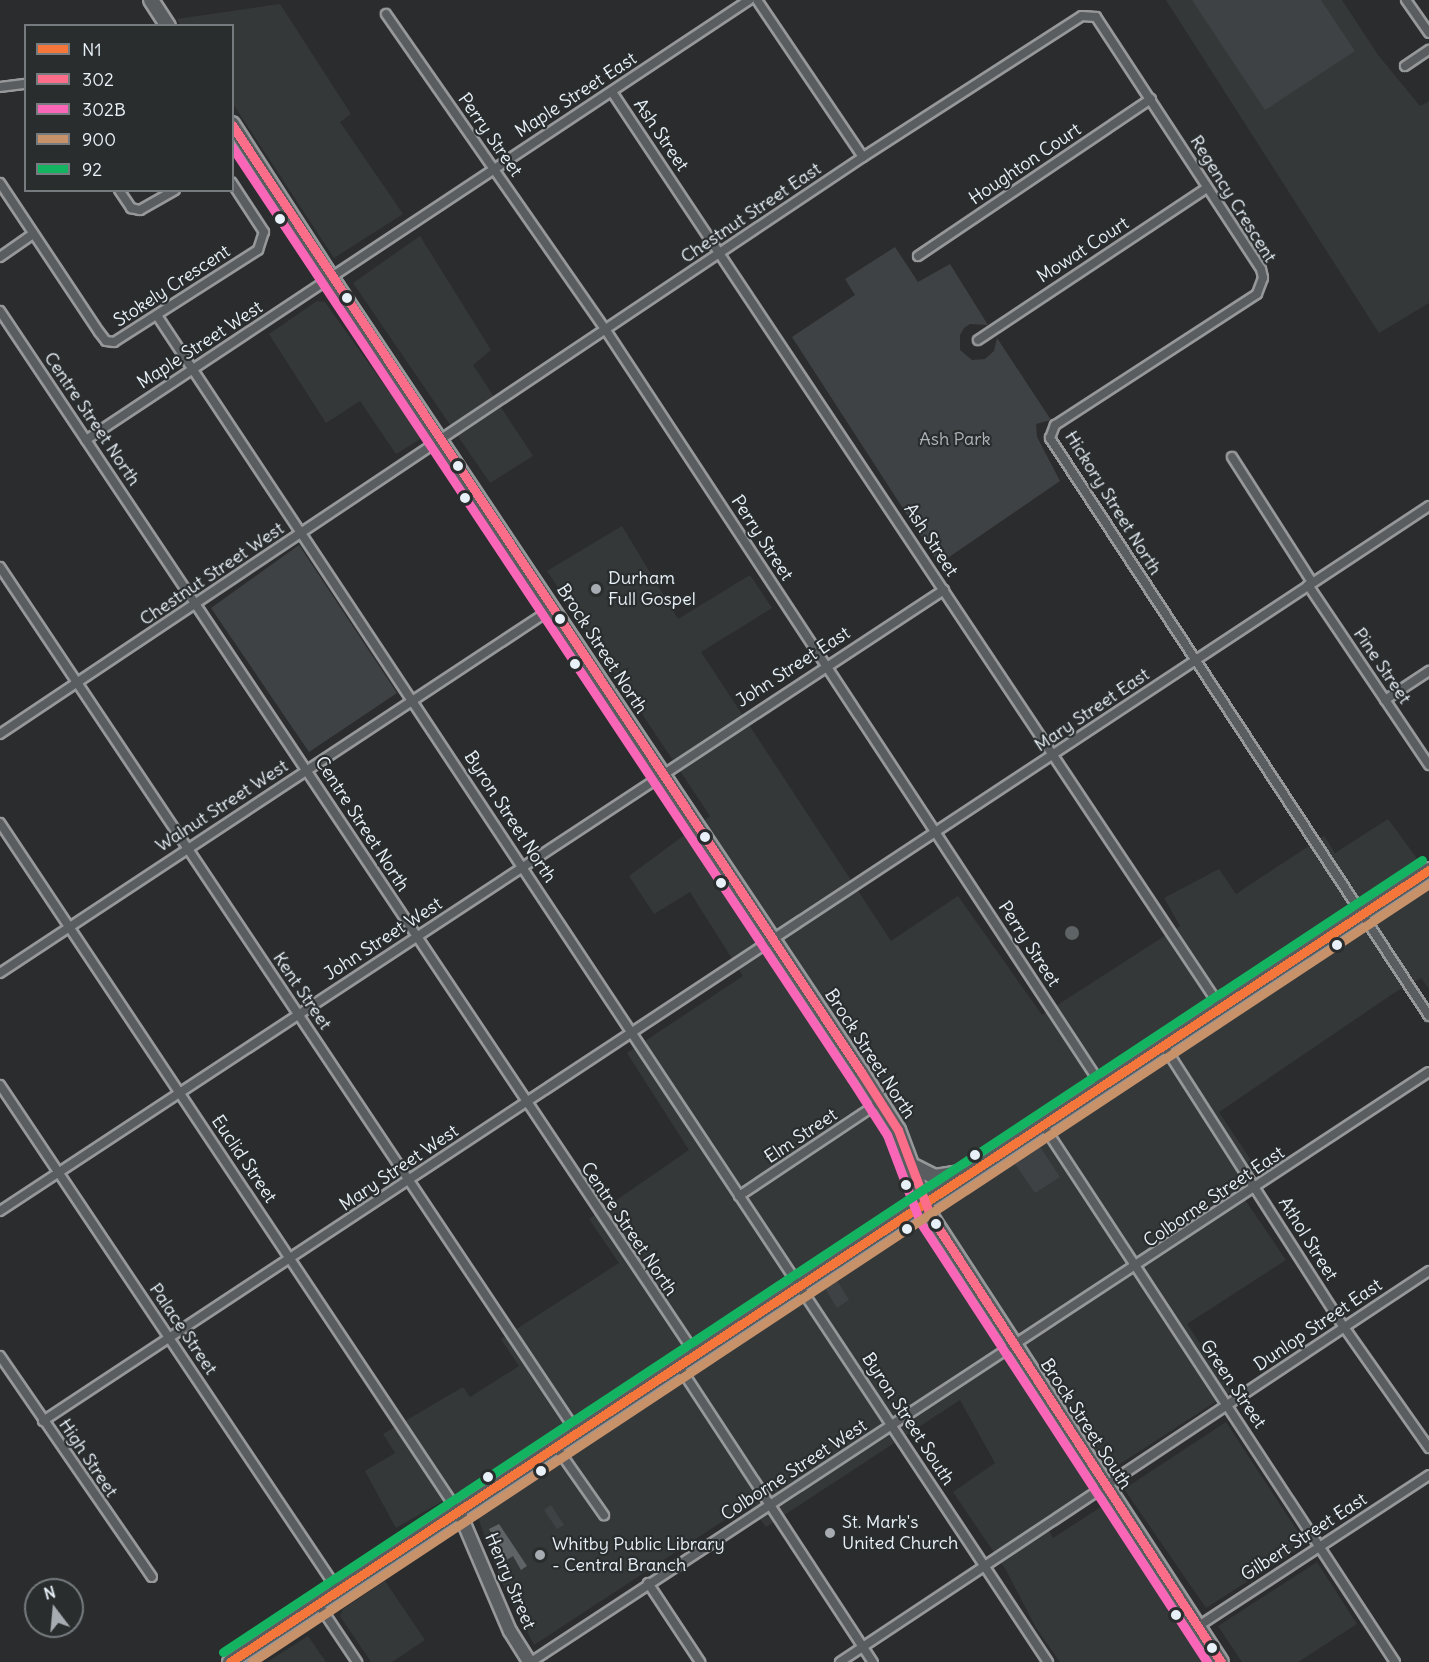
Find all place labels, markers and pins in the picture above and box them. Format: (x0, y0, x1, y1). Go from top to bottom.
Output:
unlabelled marker (274, 213, 286, 225)
unlabelled marker (341, 292, 353, 304)
unlabelled marker (452, 460, 464, 472)
unlabelled marker (459, 492, 471, 504)
place label: Durham Full Gospel (608, 568, 696, 610)
marker: Durham Full Gospel (589, 582, 603, 596)
unlabelled marker (554, 613, 566, 625)
unlabelled marker (569, 658, 581, 670)
unlabelled marker (699, 831, 711, 843)
unlabelled marker (715, 877, 727, 889)
unlabelled marker (1331, 939, 1343, 951)
unlabelled marker (969, 1149, 981, 1161)
unlabelled marker (900, 1179, 912, 1191)
unlabelled marker (930, 1218, 942, 1230)
unlabelled marker (901, 1223, 913, 1235)
unlabelled marker (535, 1465, 547, 1477)
unlabelled marker (482, 1471, 494, 1483)
place label: St. Mark's United Church (842, 1512, 958, 1555)
marker: St. Mark's United Church (823, 1526, 837, 1540)
place label: Whitby Public Library - Central Branch (552, 1534, 725, 1576)
marker: Whitby Public Library - Central Branch (533, 1548, 547, 1562)
unlabelled marker (1170, 1609, 1182, 1621)
unlabelled marker (1206, 1642, 1218, 1654)

